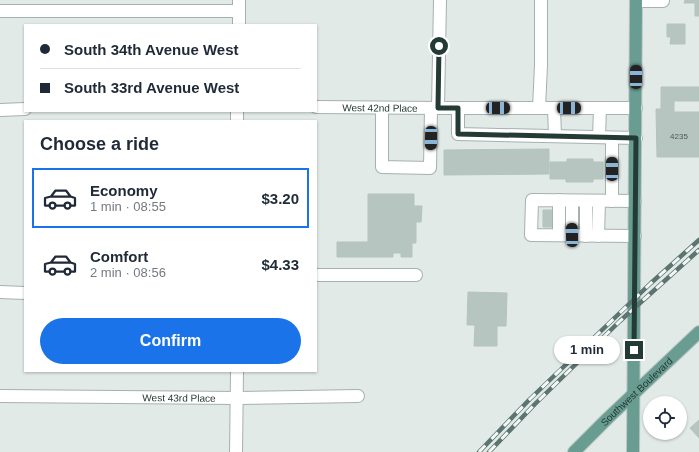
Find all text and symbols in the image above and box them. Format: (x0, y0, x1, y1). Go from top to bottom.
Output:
route start (430, 37, 448, 55)
text: South 34th Avenue West (64, 41, 238, 58)
car (630, 65, 642, 89)
text: South 33rd Avenue West (64, 79, 239, 96)
street label: West 42nd Place (342, 102, 418, 113)
car (486, 102, 510, 114)
car (557, 102, 581, 114)
car (425, 126, 437, 150)
house number: 4235 (670, 132, 688, 141)
text: Choose a ride (40, 134, 159, 154)
car (606, 157, 618, 181)
icon: car (42, 180, 78, 216)
text: Economy (90, 182, 158, 199)
text: $3.20 (261, 190, 299, 207)
text: 1 min · 08:55 (90, 199, 166, 214)
car (566, 223, 578, 247)
icon: car (42, 246, 78, 282)
text: Comfort (90, 248, 148, 265)
text: $4.33 (261, 256, 299, 273)
text: 2 min · 08:56 (90, 265, 166, 280)
button: Confirm (40, 318, 301, 364)
callout: 1 min (554, 336, 620, 364)
route end (625, 341, 643, 359)
text: 1 min (570, 342, 604, 357)
street label: Southwest Boulevard (598, 355, 674, 428)
street label: West 43rd Place (142, 392, 216, 403)
map controls (643, 396, 687, 440)
button: locate (643, 396, 687, 440)

